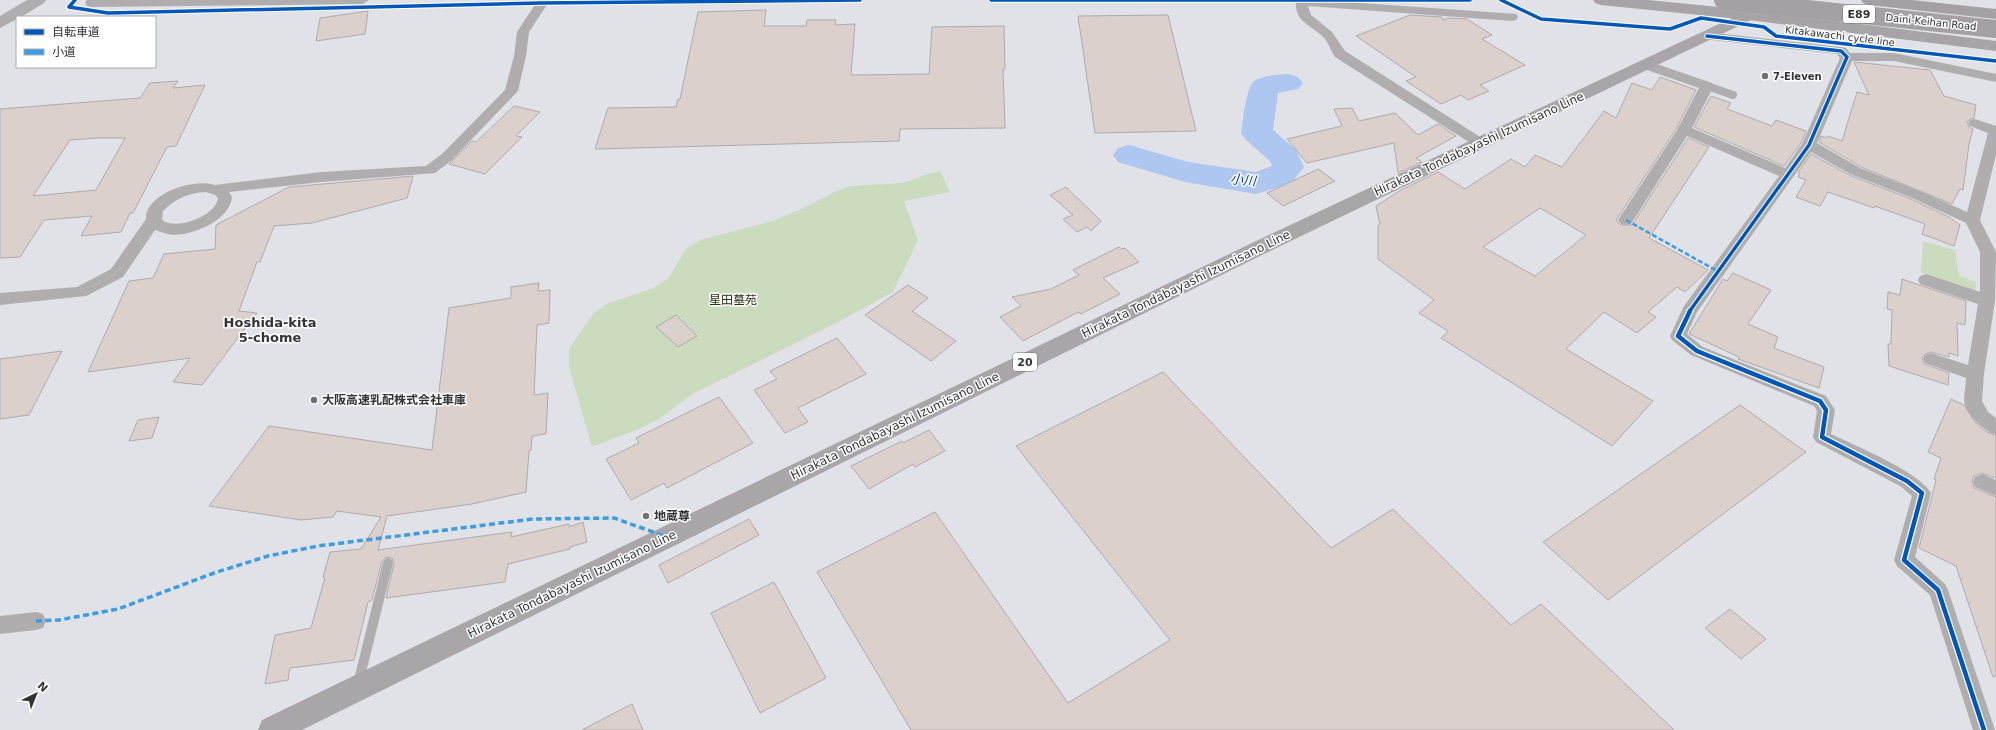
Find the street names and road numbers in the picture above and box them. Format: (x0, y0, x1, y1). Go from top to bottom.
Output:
road number: E89 (1843, 5, 1875, 23)
street label: Daini-Keihan Road (1885, 12, 1977, 32)
street label: Kitakawachi cycle line (1785, 24, 1895, 48)
street label: Hirakata Tondabayashi Izumisano Line (1372, 89, 1586, 199)
street label: Hirakata Tondabayashi Izumisano Line (1080, 227, 1292, 341)
road number: 20 (1013, 353, 1037, 371)
street label: Hirakata Tondabayashi Izumisano Line (789, 369, 1001, 483)
street label: Hirakata Tondabayashi Izumisano Line (466, 527, 678, 641)

